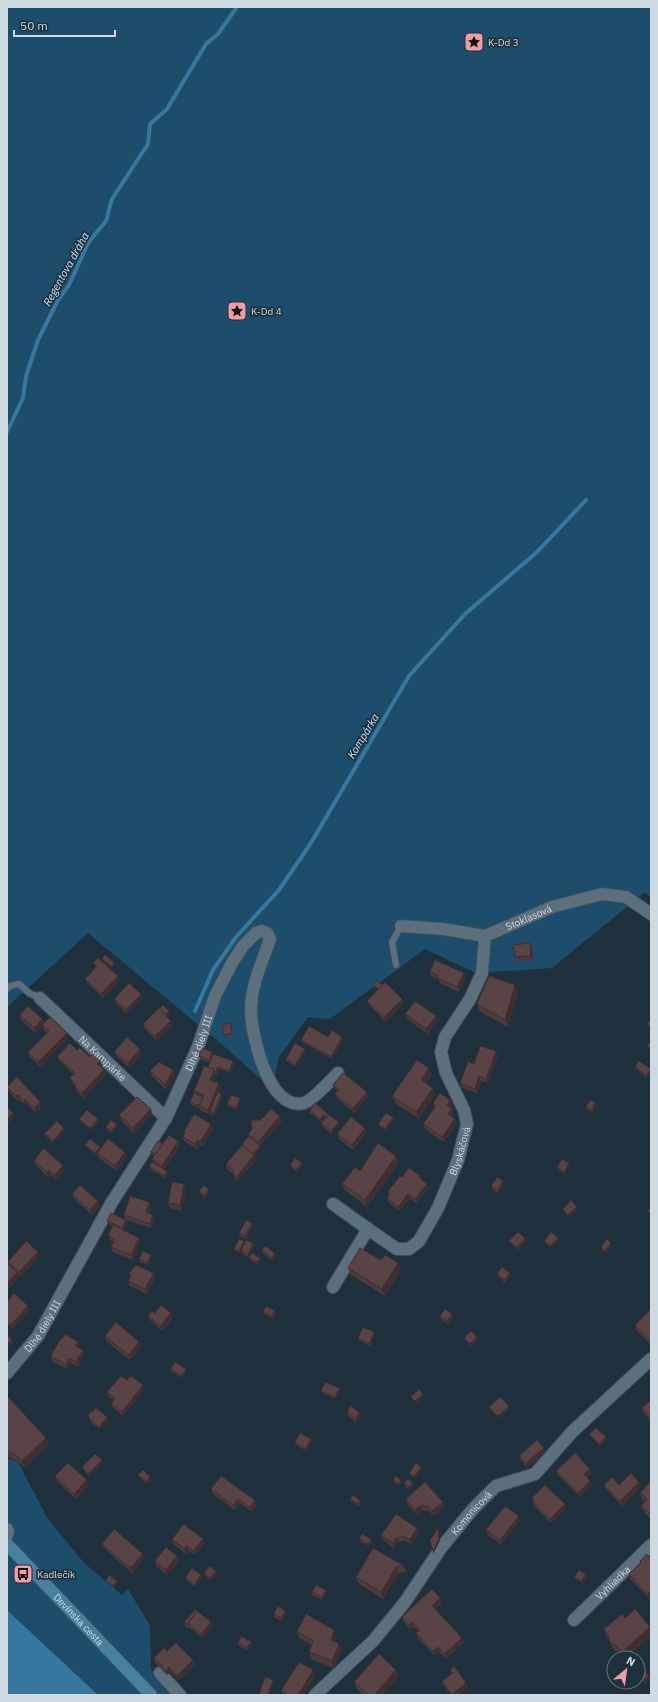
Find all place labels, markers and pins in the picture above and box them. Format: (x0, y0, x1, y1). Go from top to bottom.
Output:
place icon: K-Dd 3 (463, 31, 485, 53)
place label: K-Dd 3 (488, 36, 519, 49)
place icon: K-Dd 4 (226, 300, 248, 322)
place label: K-Dd 4 (251, 305, 282, 318)
bus stop icon: Kadlečík (12, 1563, 34, 1585)
place label: Kadlečík (37, 1568, 76, 1581)

